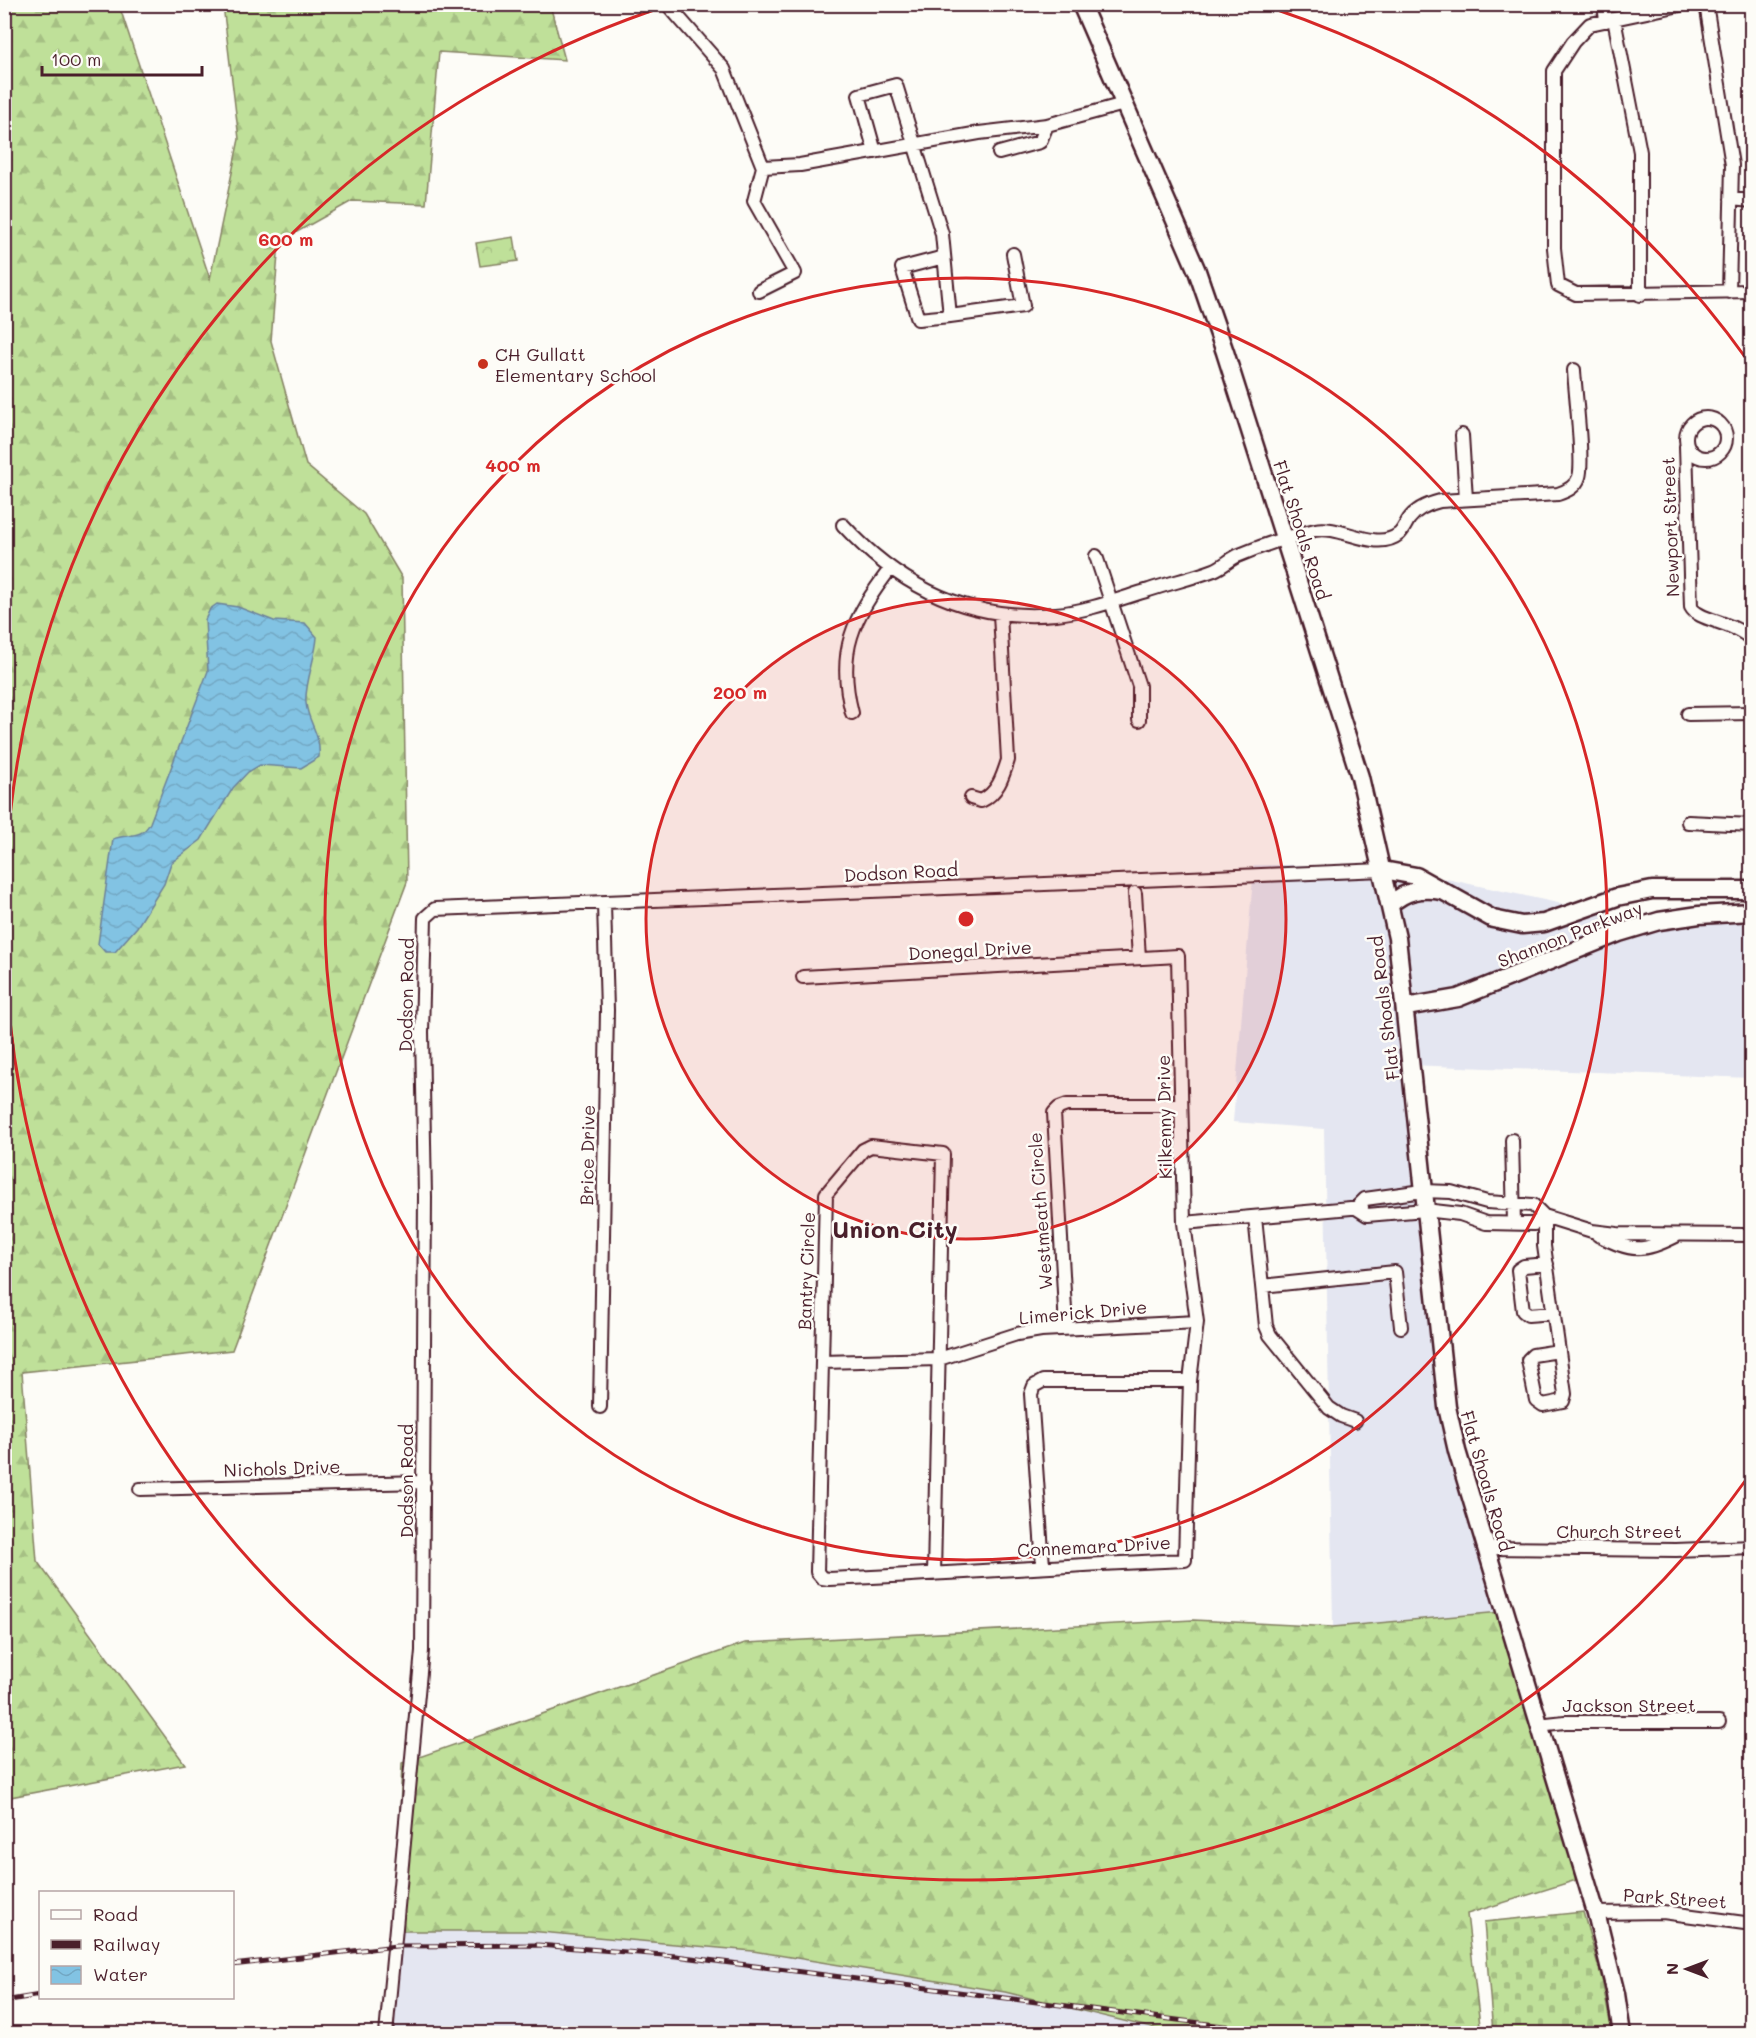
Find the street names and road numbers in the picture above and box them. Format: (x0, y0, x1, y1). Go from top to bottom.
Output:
street label: Flat Shoals Road (1268, 457, 1336, 603)
street label: Newport Street (1656, 457, 1684, 597)
street label: Dodson Road (843, 857, 959, 887)
street label: Shannon Parkway (1494, 895, 1646, 973)
street label: Flat Shoals Road (1363, 934, 1405, 1082)
street label: Donegal Drive (908, 935, 1032, 965)
street label: Dodson Road (393, 938, 419, 1052)
street label: Kilkenny Drive (1151, 1055, 1177, 1179)
street label: Brice Drive (574, 1104, 600, 1206)
street label: Westmeath Circle (1023, 1131, 1057, 1291)
street label: Bantry Circle (792, 1212, 820, 1330)
street label: Limerick Drive (1018, 1294, 1148, 1330)
street label: Flat Shoals Road (1455, 1408, 1519, 1554)
street label: Dodson Road (394, 1424, 418, 1538)
street label: Nichols Drive (223, 1454, 341, 1482)
street label: Church Street (1556, 1519, 1682, 1543)
street label: Connemara Drive (1017, 1530, 1171, 1562)
street label: Jackson Street (1562, 1693, 1696, 1717)
street label: Park Street (1622, 1882, 1728, 1914)

